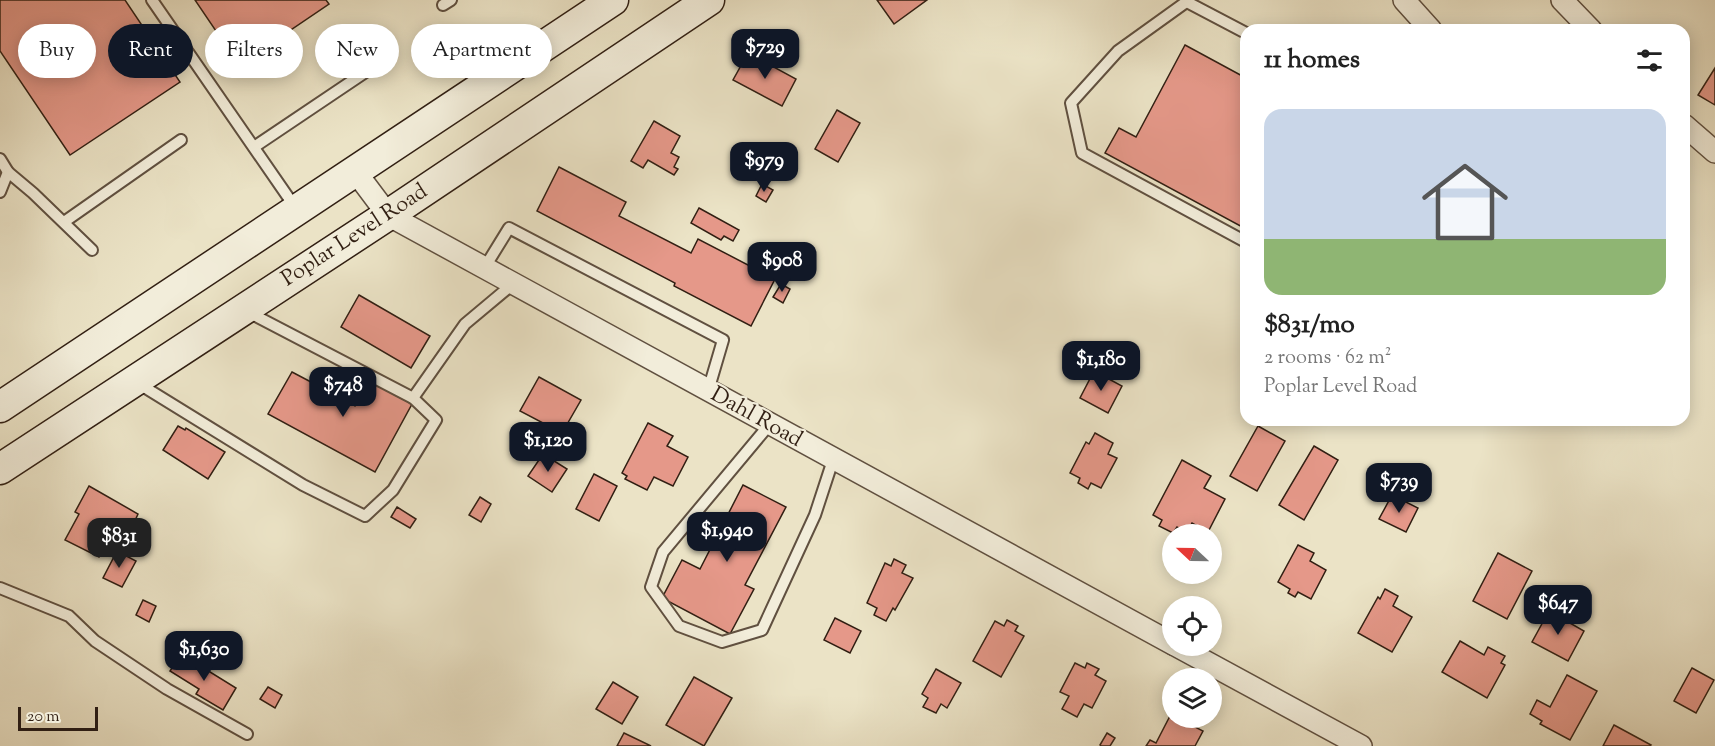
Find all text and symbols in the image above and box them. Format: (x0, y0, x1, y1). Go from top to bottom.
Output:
chip: Buy (18, 24, 96, 78)
chip: Rent (108, 24, 193, 78)
chip: Filters (205, 24, 303, 78)
chip: New (315, 24, 399, 78)
chip: Apartment (411, 24, 552, 78)
pin: $729 (729, 29, 801, 80)
text: $729 (745, 34, 785, 63)
text: 11 homes (1264, 42, 1360, 79)
icon: filters (1633, 44, 1666, 77)
pin: $979 (728, 142, 800, 193)
text: $979 (744, 147, 784, 176)
icon: home (1411, 148, 1519, 256)
street label: Poplar Level Road (276, 177, 434, 295)
pin: $908 (746, 242, 818, 293)
text: $908 (762, 247, 802, 276)
text: $831/mo (1264, 307, 1355, 344)
pin: $1,180 (1052, 341, 1150, 392)
text: 2 rooms · 62 m² (1264, 344, 1392, 373)
text: $1,180 (1076, 346, 1126, 375)
pin: $748 (307, 367, 379, 418)
text: $748 (323, 372, 363, 401)
text: Poplar Level Road (1264, 373, 1417, 402)
street label: Dahl Road (704, 380, 808, 456)
pin: $1,120 (499, 422, 597, 473)
text: $1,120 (523, 427, 573, 456)
pin: $739 (1363, 463, 1435, 514)
text: $739 (1380, 468, 1418, 497)
pin: $1,940 (678, 512, 776, 563)
text: $1,940 (701, 517, 753, 546)
pin: $831 (83, 518, 155, 569)
text: $831 (101, 523, 137, 552)
north arrow (1162, 524, 1222, 584)
map controls (1162, 524, 1222, 728)
pin: $647 (1522, 585, 1594, 636)
text: $647 (1538, 590, 1578, 619)
button: locate (1162, 596, 1222, 656)
pin: $1,630 (155, 631, 253, 682)
text: $1,630 (179, 636, 229, 665)
button: layers (1162, 668, 1222, 728)
scale bar (18, 704, 98, 732)
text: 20 m (27, 706, 60, 729)

